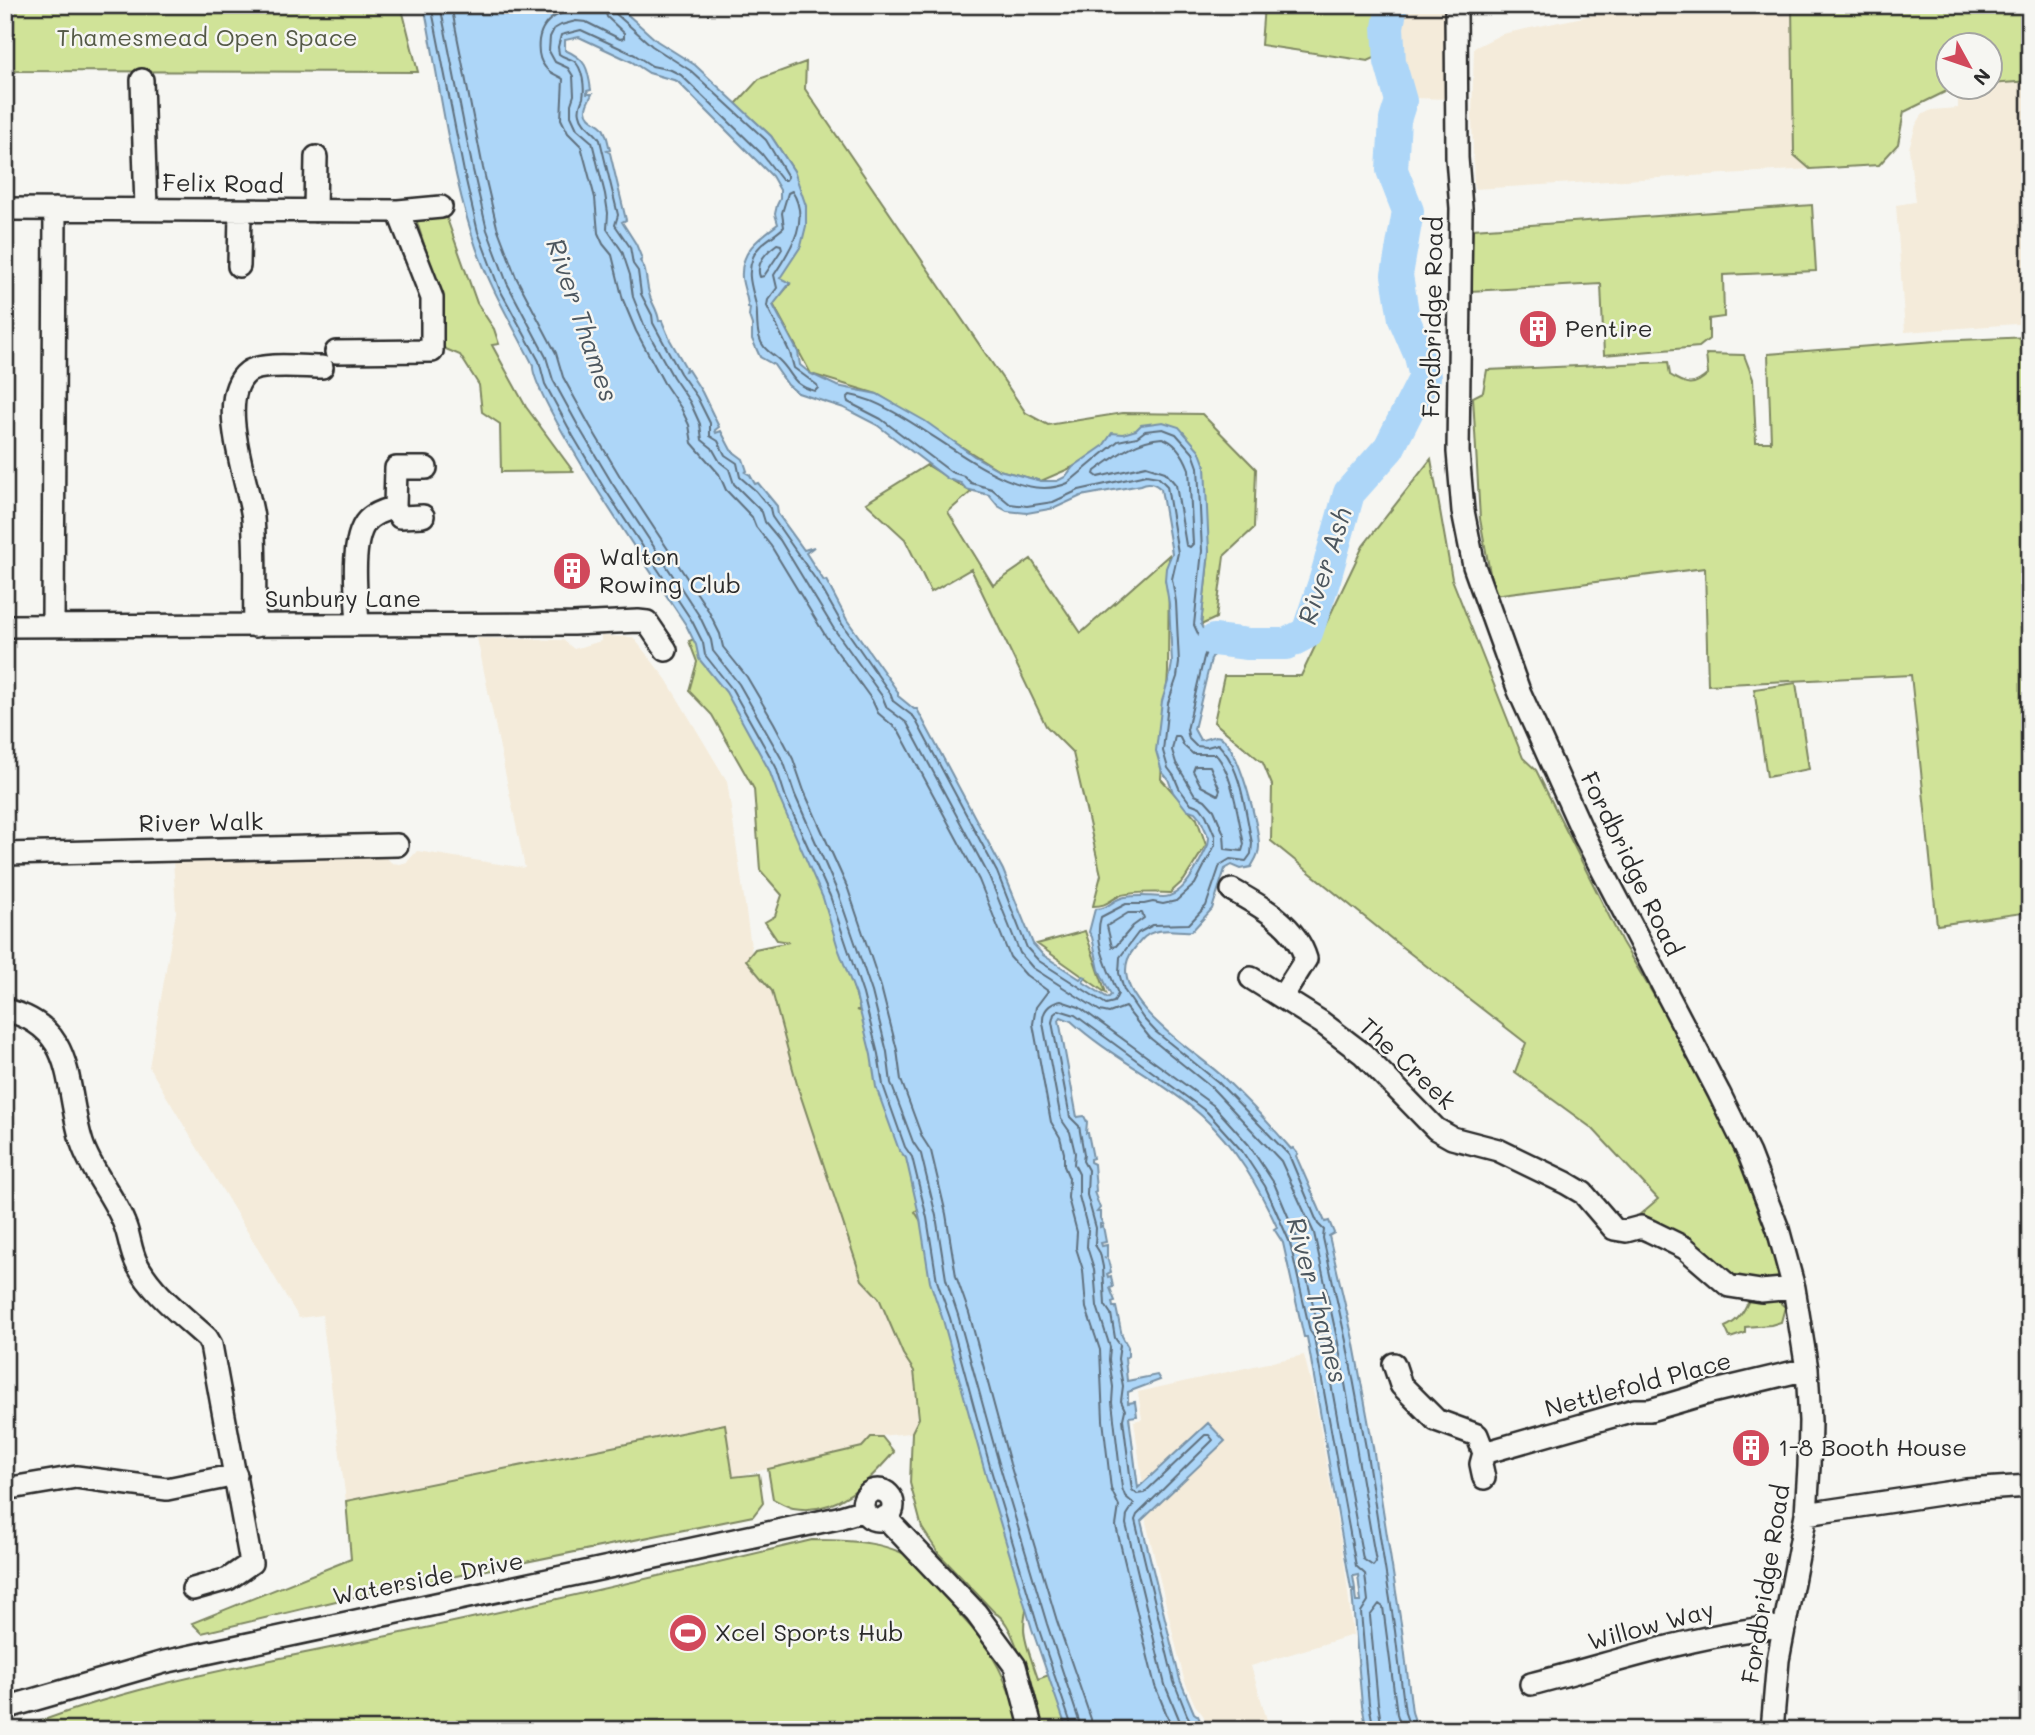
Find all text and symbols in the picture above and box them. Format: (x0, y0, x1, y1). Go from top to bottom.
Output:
park label: Thamesmead Open Space (56, 21, 358, 52)
north arrow (1934, 32, 2004, 102)
text: N (1968, 64, 1997, 91)
street label: Felix Road (162, 166, 284, 199)
street label: Fordbridge Road (1414, 216, 1449, 418)
water label: River Thames (539, 233, 627, 406)
building icon: Pentire (1517, 308, 1559, 350)
place label: Pentire (1565, 312, 1653, 343)
water label: River Ash (1289, 503, 1359, 629)
place label: Walton Rowing Club (599, 540, 741, 599)
building icon: Walton Rowing Club (551, 550, 593, 592)
street label: Sunbury Lane (265, 582, 421, 613)
street label: Fordbridge Road (1574, 766, 1690, 960)
street label: River Walk (138, 805, 264, 838)
street label: The Creek (1353, 1010, 1463, 1116)
water label: River Thames (1279, 1213, 1356, 1387)
street label: Nettlefold Place (1541, 1344, 1734, 1423)
building icon: 1-8 Booth House (1730, 1427, 1772, 1469)
place label: 1-8 Booth House (1778, 1431, 1967, 1462)
street label: Fordbridge Road (1733, 1482, 1796, 1685)
street label: Waterside Drive (330, 1544, 526, 1611)
street label: Willow Way (1584, 1593, 1717, 1656)
sports icon: Xcel Sports Hub (667, 1612, 709, 1654)
place label: Xcel Sports Hub (715, 1616, 904, 1647)

